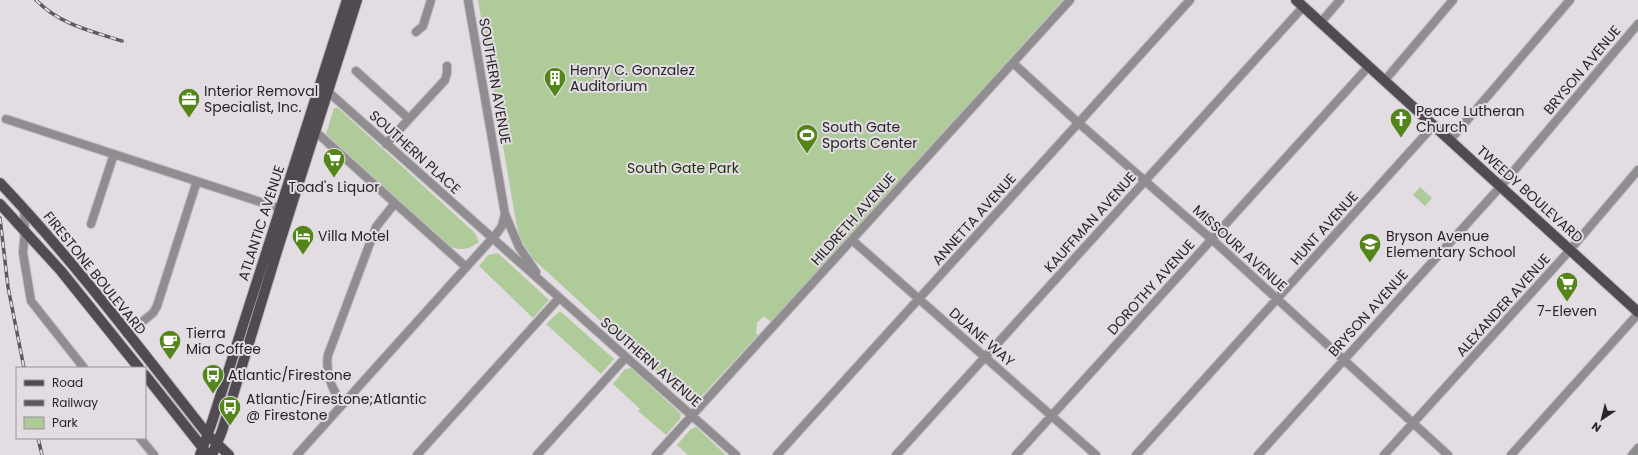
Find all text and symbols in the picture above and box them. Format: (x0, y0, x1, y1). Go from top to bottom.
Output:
street label: SOUTHERN AVENUE (474, 16, 516, 146)
street label: BRYSON AVENUE (1539, 21, 1625, 119)
place label: Henry C. Gonzalez Auditorium (570, 60, 695, 96)
building icon: Henry C. Gonzalez Auditorium (542, 65, 568, 98)
place label: Interior Removal Specialist, Inc. (204, 81, 318, 117)
office icon: Interior Removal Specialist, Inc. (176, 86, 202, 119)
place label: Peace Lutheran Church (1416, 101, 1525, 137)
street label: SOUTHERN PLACE (365, 105, 465, 199)
church icon: Peace Lutheran Church (1388, 106, 1414, 139)
place label: South Gate Sports Center (822, 117, 917, 153)
sports icon: South Gate Sports Center (794, 122, 820, 155)
street label: TWEEDY BOULEVARD (1472, 141, 1588, 247)
supermarket icon: Toad's Liquor (321, 146, 347, 179)
park label: South Gate Park (627, 158, 740, 178)
street label: ATLANTIC AVENUE (233, 163, 289, 283)
street label: KAUFFMAN AVENUE (1039, 167, 1141, 277)
street label: HILDRETH AVENUE (806, 168, 900, 270)
street label: ANNETTA AVENUE (927, 169, 1021, 269)
place label: Toad's Liquor (289, 177, 379, 197)
street label: HUNT AVENUE (1286, 187, 1362, 269)
street label: MISSOURI AVENUE (1188, 200, 1292, 296)
street label: FIRESTONE BOULEVARD (39, 207, 151, 339)
hotel icon: Villa Motel (290, 223, 316, 256)
place label: Villa Motel (318, 226, 389, 246)
place label: Bryson Avenue Elementary School (1386, 226, 1516, 262)
school or university icon: Bryson Avenue Elementary School (1357, 231, 1383, 264)
street label: DOROTHY AVENUE (1103, 235, 1199, 339)
street label: ALEXANDER AVENUE (1451, 249, 1555, 361)
street label: BRYSON AVENUE (1324, 265, 1412, 361)
supermarket icon: 7-Eleven (1554, 270, 1580, 303)
place label: 7-Eleven (1537, 301, 1597, 321)
street label: DUANE WAY (945, 303, 1019, 371)
street label: SOUTHERN AVENUE (596, 313, 706, 411)
place label: Tierra Mia Coffee (186, 323, 261, 359)
cafe icon: Tierra Mia Coffee (157, 328, 183, 361)
bus stop icon: Atlantic/Firestone (200, 362, 226, 395)
place label: Atlantic/Firestone (228, 365, 352, 385)
legend (16, 367, 146, 439)
text: Road (52, 374, 83, 391)
place label: Atlantic/Firestone;Atlantic @ Firestone (246, 389, 427, 425)
text: Railway (52, 394, 98, 411)
bus stop icon: Atlantic/Firestone;Atlantic @ Firestone (217, 394, 243, 427)
north arrow (1582, 399, 1622, 439)
text: Park (52, 414, 79, 431)
text: N (1588, 418, 1604, 436)

